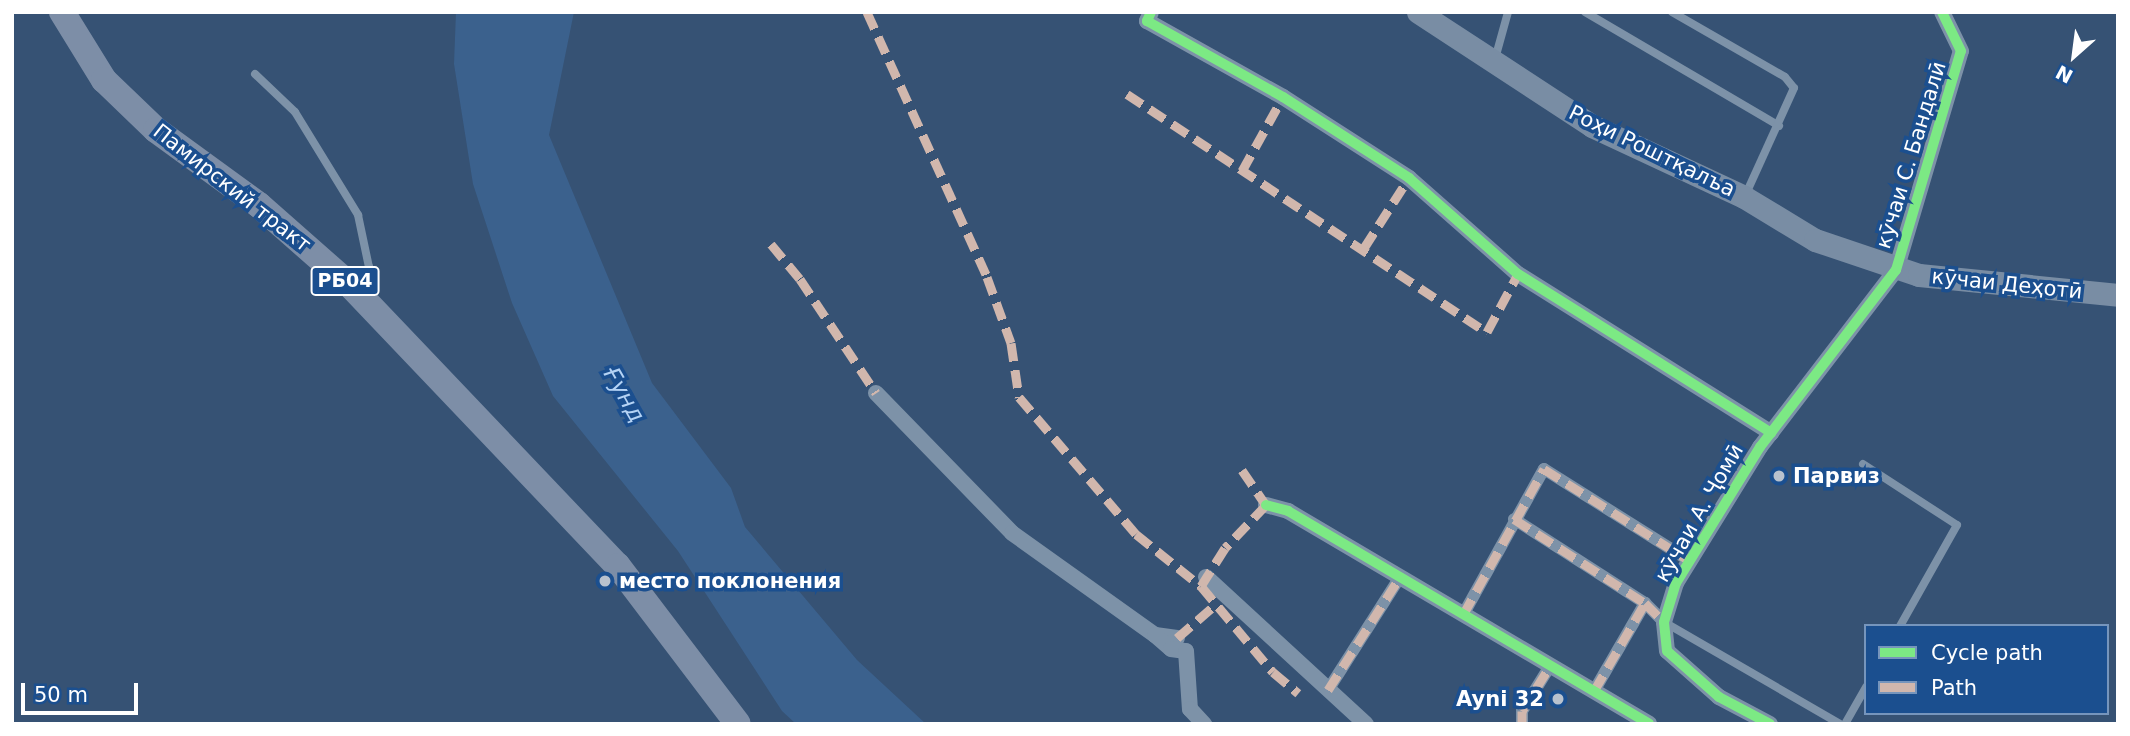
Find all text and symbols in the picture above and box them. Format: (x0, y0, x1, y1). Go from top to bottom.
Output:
north arrow (2039, 21, 2109, 91)
street label: кӯчаи С. Бандалӣ (1871, 58, 1951, 252)
text: N (2052, 61, 2076, 88)
street label: Роҳи Роштқалъа (1565, 100, 1739, 202)
street label: Памирский тракт (148, 119, 316, 257)
street label: кӯчаи Деҳотӣ (1931, 264, 2083, 304)
road number: РБ04 (310, 266, 380, 296)
water label: Ғунд (597, 361, 651, 427)
street label: кӯчаи А. Ҷомӣ (1649, 440, 1749, 586)
place label: Парвиз (1793, 463, 1880, 489)
marker: Парвиз (1771, 468, 1787, 484)
place label: место поклонения (619, 568, 841, 594)
marker: место поклонения (597, 573, 613, 589)
legend (1864, 624, 2109, 715)
text: Cycle path (1931, 641, 2043, 665)
scale bar (24, 670, 142, 714)
text: Path (1931, 676, 1977, 700)
text: 50 m (34, 683, 88, 707)
place label: Ayni 32 (1456, 686, 1544, 712)
marker: Ayni 32 (1550, 691, 1566, 707)

